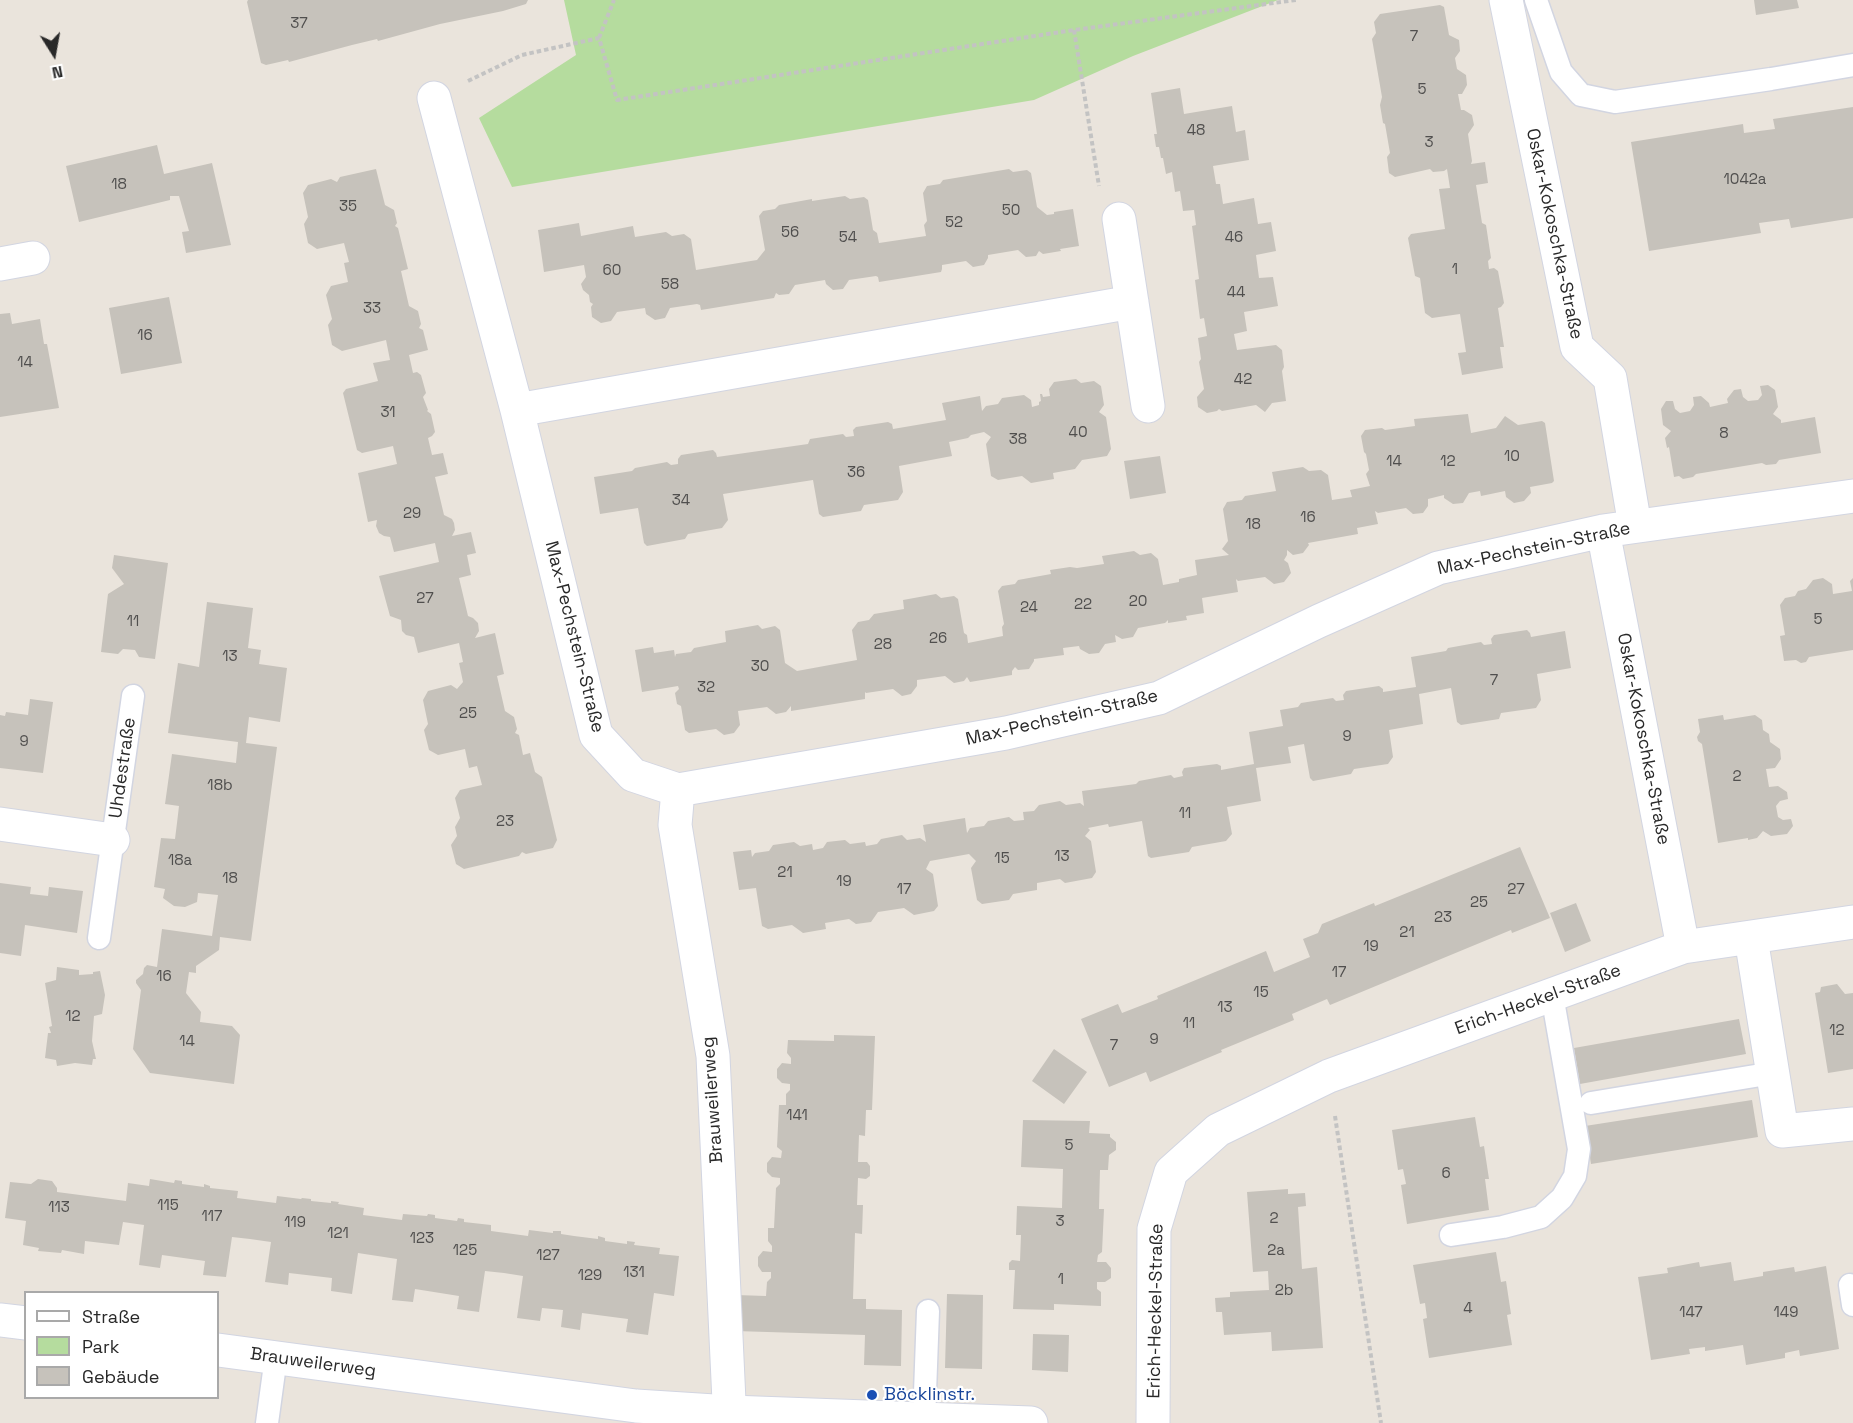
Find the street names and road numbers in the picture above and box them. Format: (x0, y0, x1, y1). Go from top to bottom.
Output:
street label: Oskar-Kokoschka-Straße (1521, 126, 1587, 342)
street label: Max-Pechstein-Straße (1436, 518, 1632, 580)
street label: Max-Pechstein-Straße (540, 539, 608, 735)
street label: Oskar-Kokoschka-Straße (1612, 631, 1674, 847)
street label: Max-Pechstein-Straße (964, 685, 1160, 751)
street label: Uhdestraße (105, 716, 141, 820)
street label: Erich-Heckel-Straße (1452, 960, 1624, 1040)
street label: Brauweilerweg (698, 1036, 728, 1164)
street label: Erich-Heckel-Straße (1144, 1223, 1168, 1399)
street label: Brauweilerweg (249, 1343, 377, 1383)

